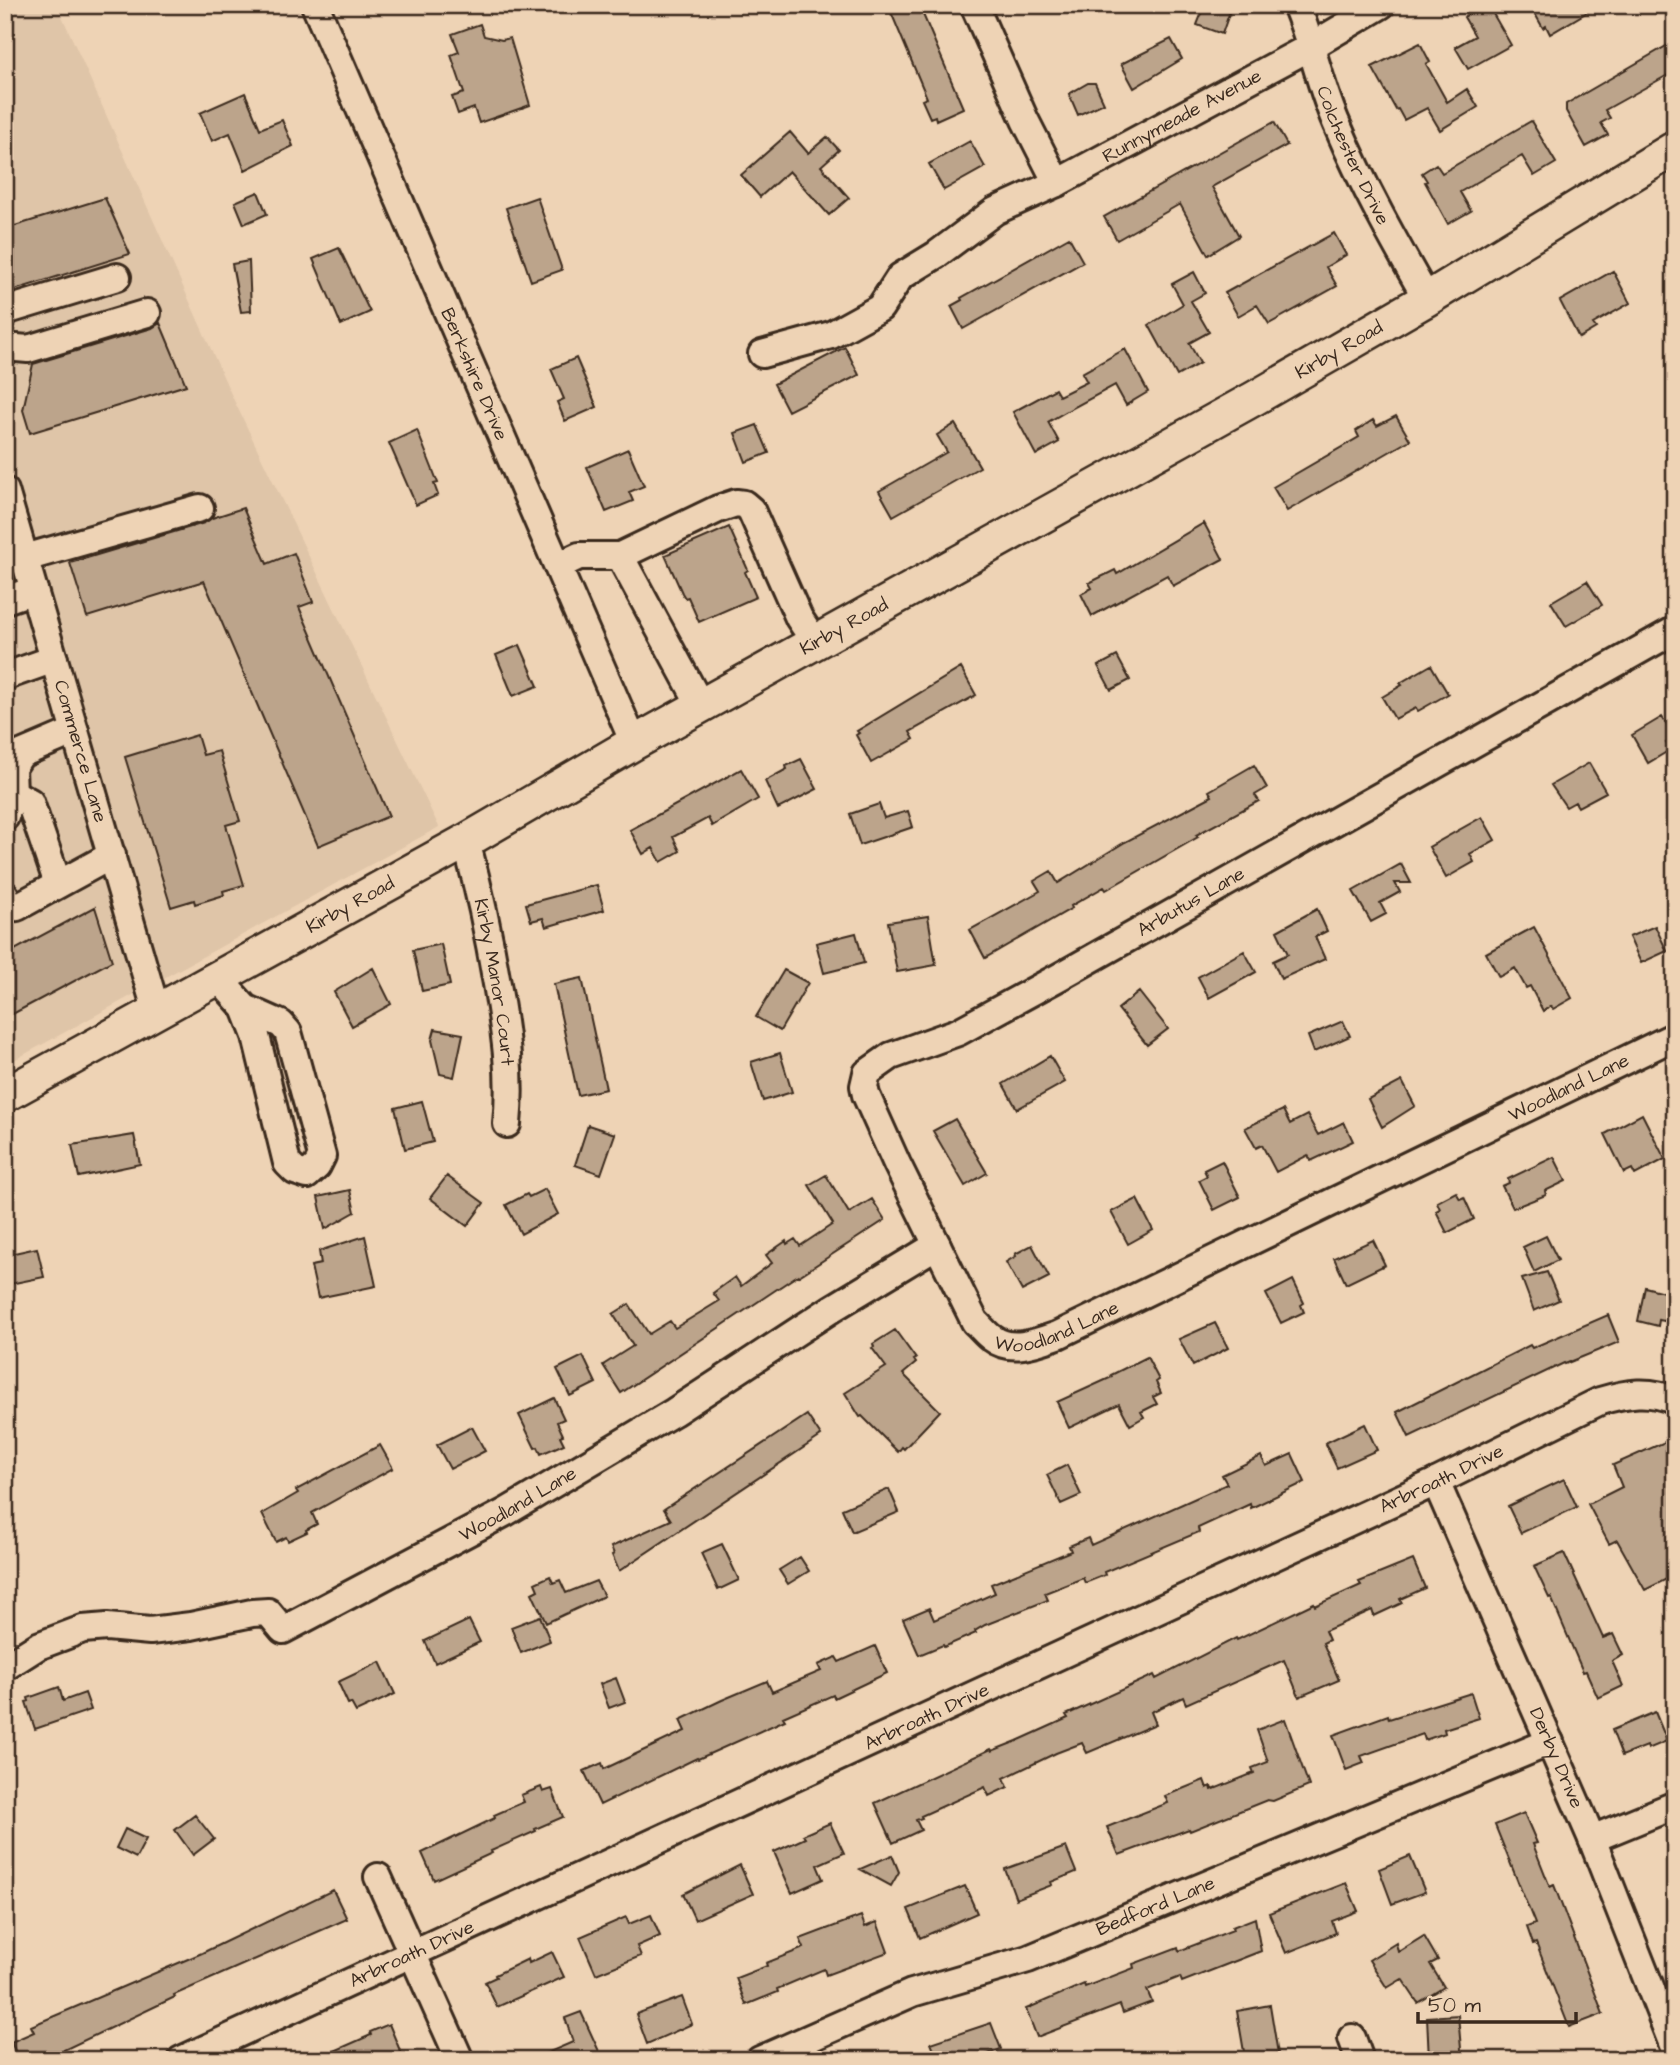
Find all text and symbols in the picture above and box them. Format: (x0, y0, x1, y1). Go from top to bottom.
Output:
street label: Runnymeade Avenue (1098, 62, 1266, 170)
street label: Colchester Drive (1310, 82, 1397, 230)
street label: Berkshire Drive (434, 303, 515, 445)
street label: Kirby Road (1290, 314, 1388, 386)
street label: Kirby Road (795, 591, 893, 662)
street label: Commerce Lane (47, 677, 114, 826)
street label: Arbutus Lane (1132, 860, 1250, 944)
street label: Kirby Road (301, 869, 399, 940)
street label: Kirby Manor Court (467, 896, 521, 1067)
street label: Woodland Lane (1504, 1047, 1634, 1128)
street label: Woodland Lane (991, 1294, 1123, 1359)
street label: Arbroath Drive (1375, 1437, 1508, 1520)
street label: Woodland Lane (454, 1460, 581, 1548)
street label: Arbroath Drive (860, 1676, 994, 1757)
street label: Derby Drive (1523, 1703, 1590, 1813)
street label: Bedford Lane (1092, 1869, 1219, 1943)
street label: Arbroath Drive (345, 1913, 479, 1994)
scale bar (1418, 1981, 1575, 2025)
text: 50 m (1428, 1991, 1482, 2020)

